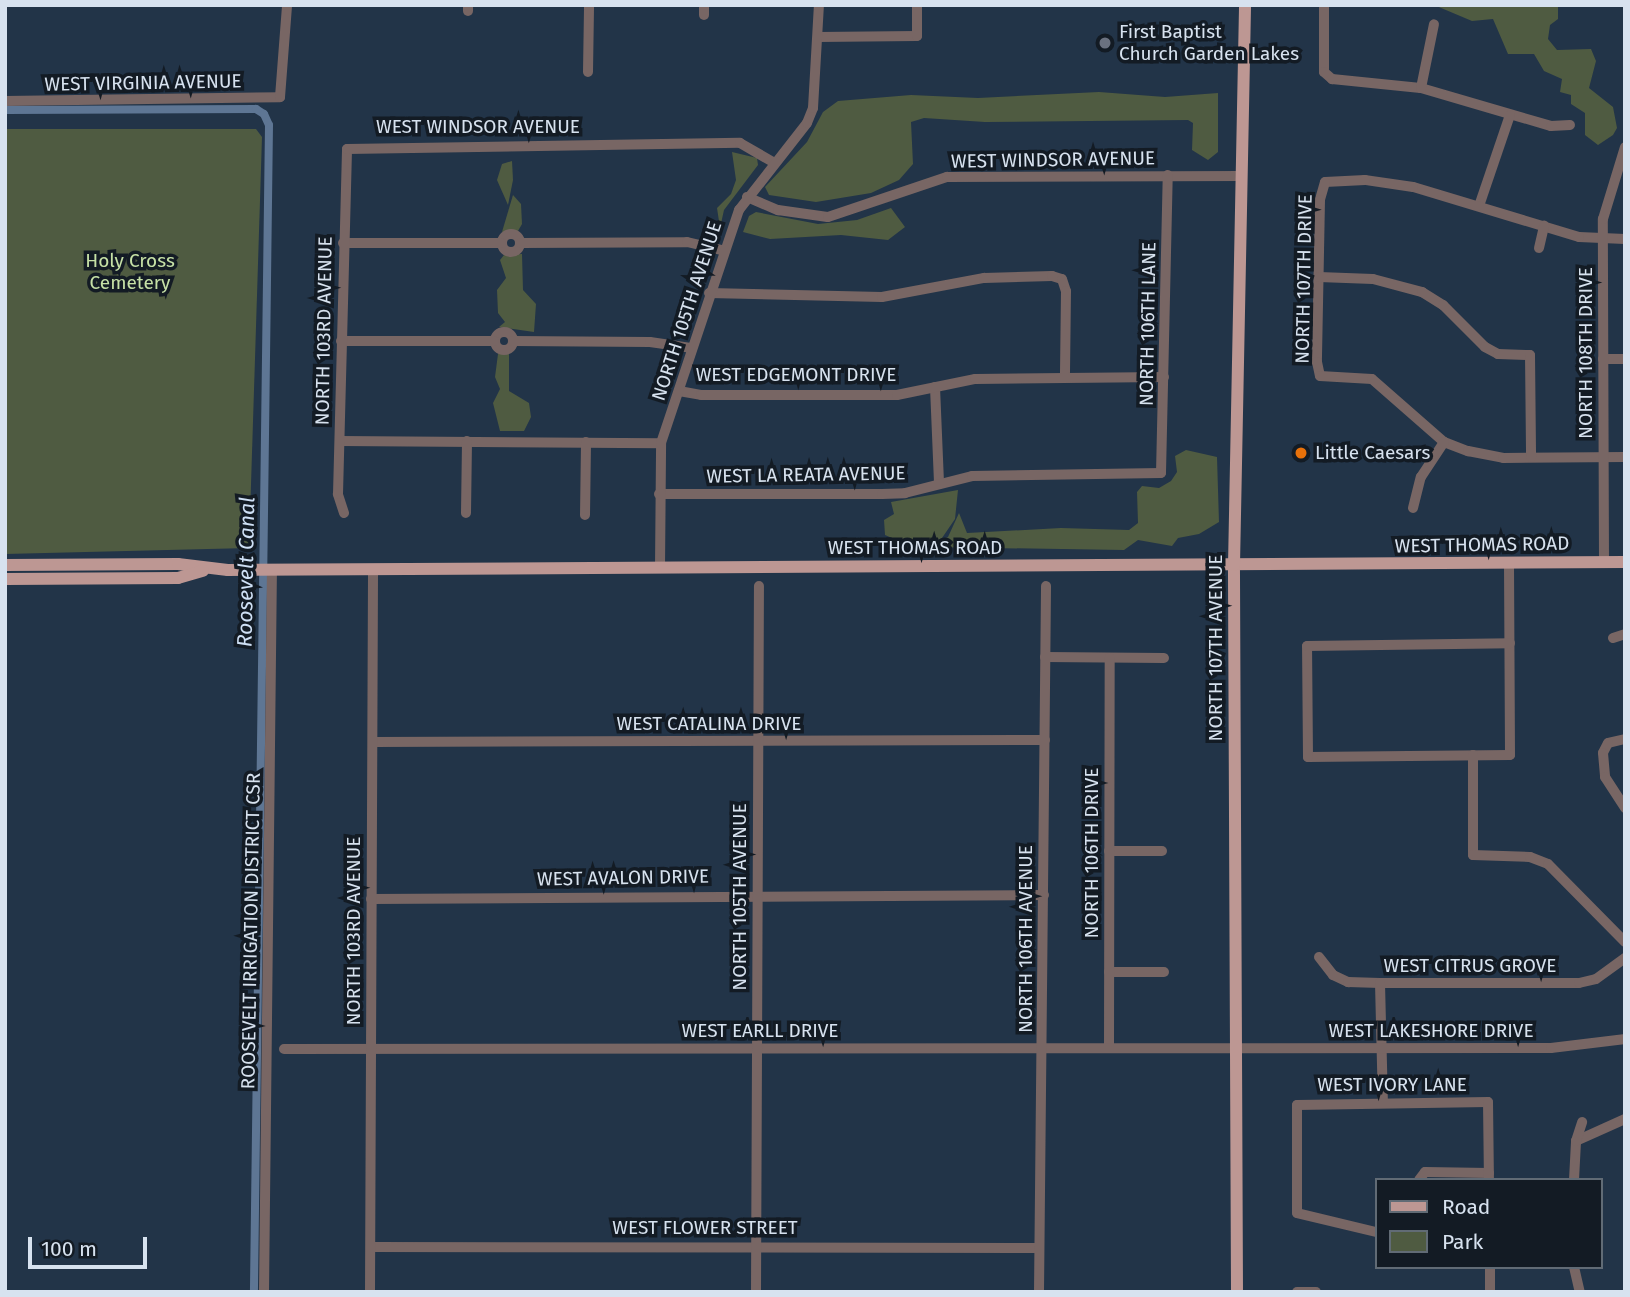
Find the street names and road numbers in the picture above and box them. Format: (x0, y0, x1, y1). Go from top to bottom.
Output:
street label: WEST VIRGINIA AVENUE (44, 70, 242, 96)
street label: WEST WINDSOR AVENUE (376, 116, 580, 138)
street label: WEST WINDSOR AVENUE (951, 147, 1155, 173)
street label: NORTH 107TH DRIVE (1291, 194, 1317, 364)
street label: NORTH 105TH AVENUE (647, 218, 727, 404)
street label: NORTH 103RD AVENUE (311, 236, 337, 426)
street label: NORTH 106TH LANE (1135, 242, 1161, 406)
street label: NORTH 108TH DRIVE (1575, 267, 1597, 439)
street label: WEST EDGEMONT DRIVE (696, 364, 896, 386)
street label: WEST LA REATA AVENUE (706, 462, 906, 488)
street label: WEST THOMAS ROAD (1394, 532, 1570, 558)
street label: WEST THOMAS ROAD (828, 537, 1002, 559)
street label: NORTH 107TH AVENUE (1205, 555, 1227, 741)
street label: WEST CATALINA DRIVE (617, 713, 801, 735)
street label: NORTH 106TH DRIVE (1081, 768, 1103, 938)
street label: ROOSEVELT IRRIGATION DISTRICT CSR (237, 773, 265, 1089)
street label: NORTH 105TH AVENUE (729, 803, 751, 991)
street label: NORTH 103RD AVENUE (343, 837, 365, 1025)
street label: NORTH 106TH AVENUE (1015, 845, 1037, 1033)
street label: WEST AVALON DRIVE (537, 865, 709, 891)
street label: WEST CITRUS GROVE (1384, 955, 1556, 977)
street label: WEST EARLL DRIVE (681, 1020, 839, 1042)
street label: WEST LAKESHORE DRIVE (1328, 1020, 1534, 1042)
street label: WEST IVORY LANE (1317, 1074, 1467, 1096)
street label: WEST FLOWER STREET (612, 1217, 798, 1239)

